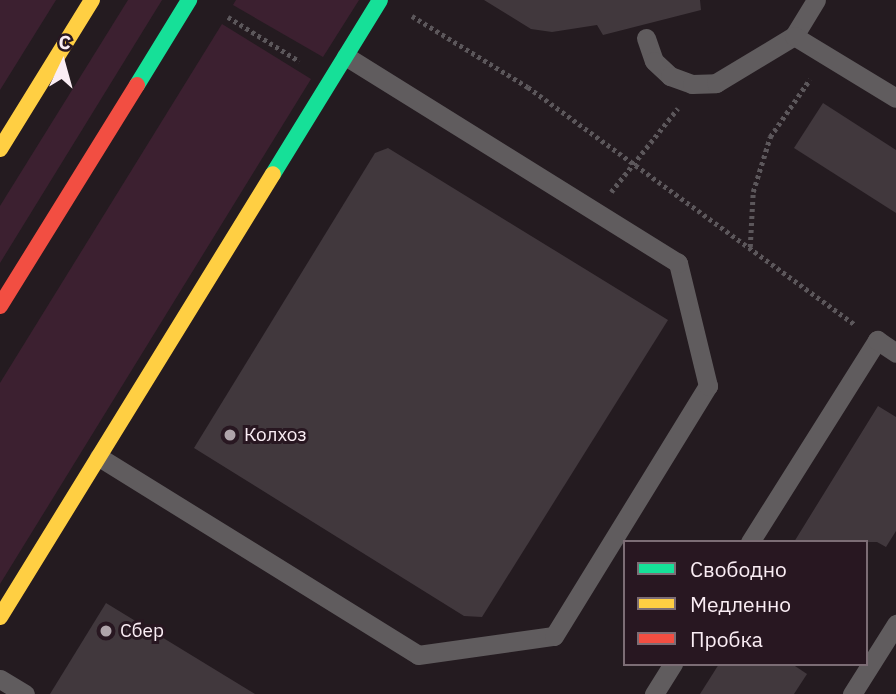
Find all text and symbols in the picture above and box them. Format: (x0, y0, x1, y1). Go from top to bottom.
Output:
north arrow (28, 28, 98, 98)
text: С (58, 30, 72, 55)
place label: Колхоз (244, 424, 307, 446)
marker: Колхоз (222, 427, 238, 443)
legend (623, 540, 868, 666)
text: Свободно (690, 555, 787, 583)
text: Медленно (690, 590, 791, 618)
place label: Сбер (120, 620, 164, 642)
marker: Сбер (98, 623, 114, 639)
text: Пробка (690, 625, 763, 653)

